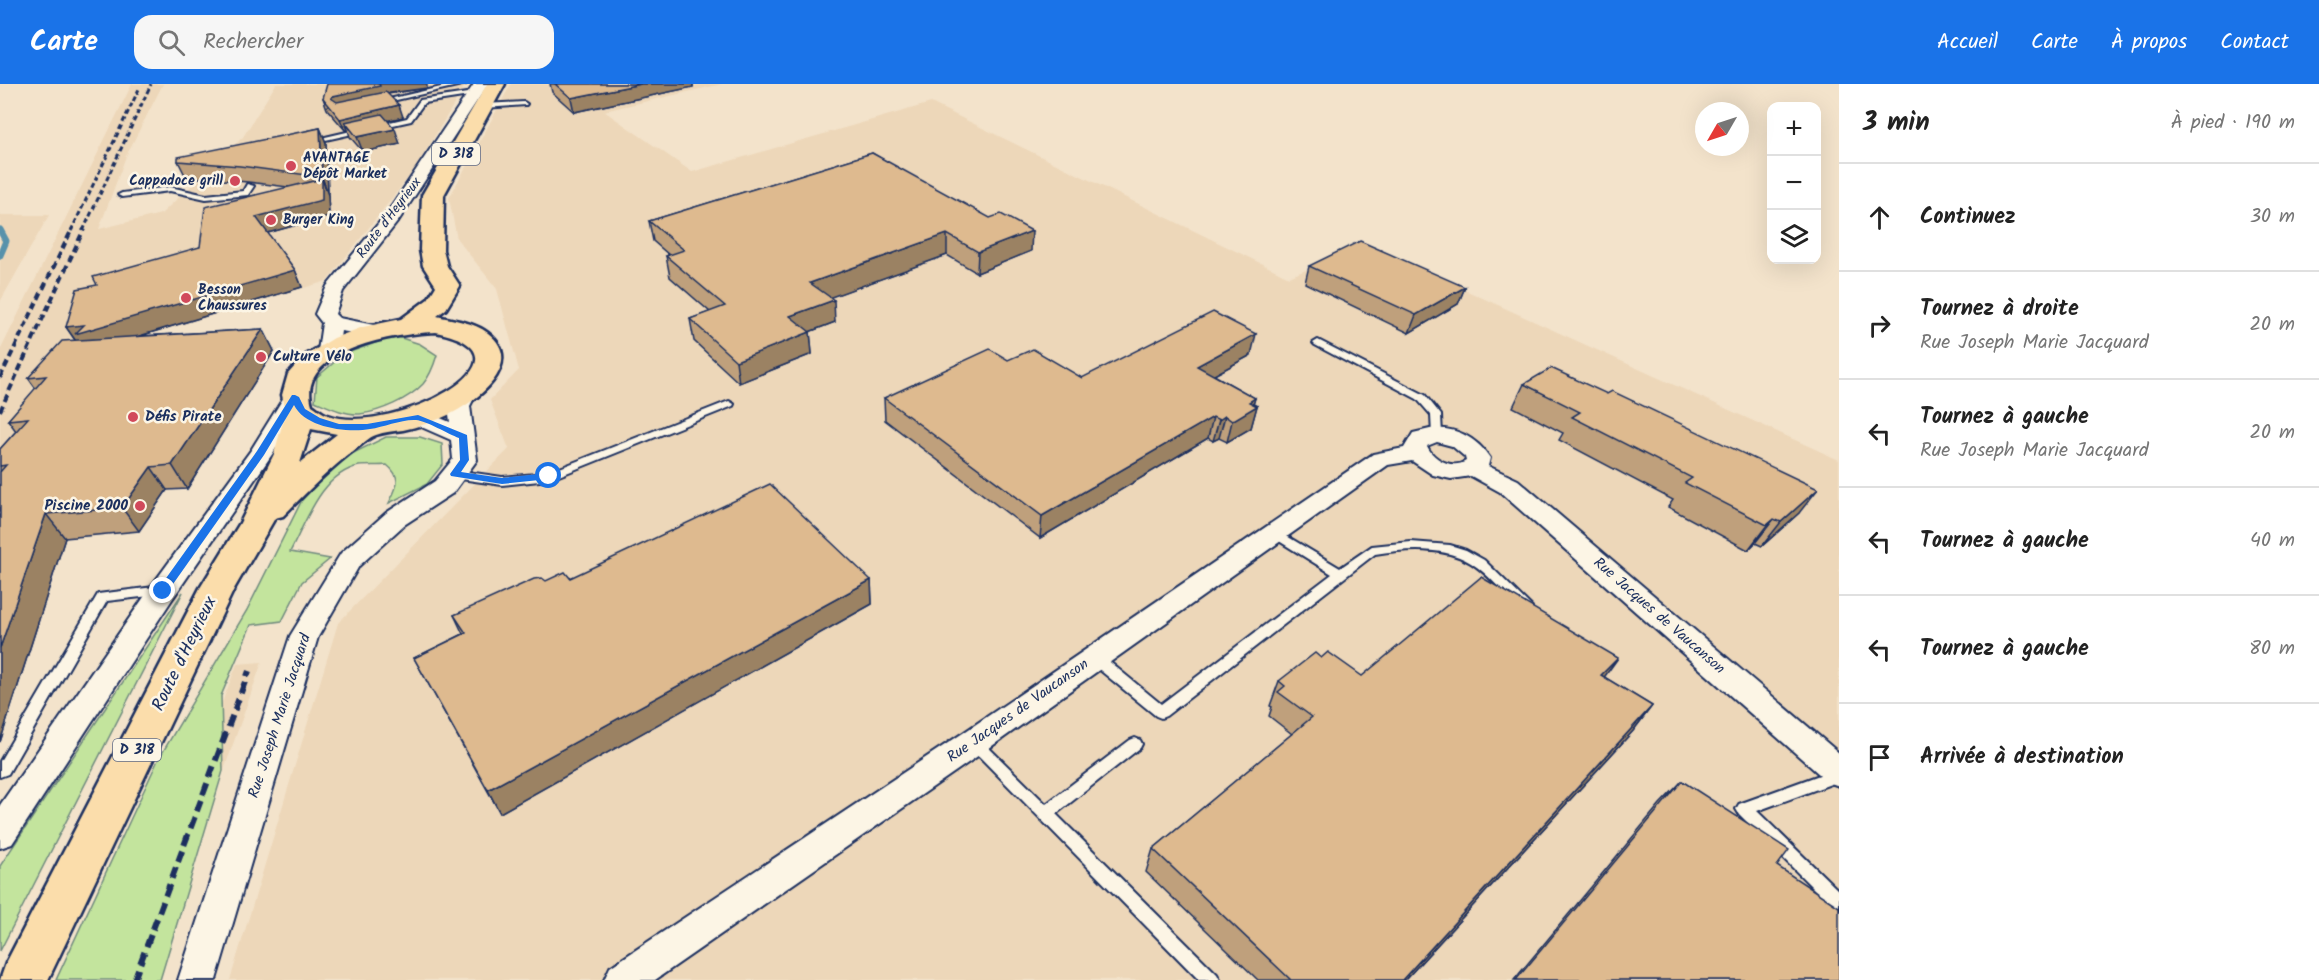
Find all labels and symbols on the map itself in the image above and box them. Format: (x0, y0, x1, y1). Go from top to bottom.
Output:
north arrow (1695, 102, 1749, 156)
road number: D 318 (432, 143, 480, 165)
place label: AVANTAGE Dépôt Market (303, 147, 388, 185)
marker: AVANTAGE Dépôt Market (284, 159, 298, 173)
place label: Cappadoce grill (129, 170, 223, 192)
street label: Route d'Heyrieux (351, 172, 428, 263)
marker: Cappadoce grill (228, 174, 242, 188)
place label: Burger King (283, 209, 354, 231)
marker: Burger King (264, 213, 278, 227)
place label: Besson Chaussures (198, 279, 267, 317)
marker: Besson Chaussures (179, 291, 193, 305)
place label: Culture Vélo (273, 345, 352, 369)
marker: Culture Vélo (254, 350, 268, 364)
place label: Défis Pirate (145, 405, 222, 429)
marker: Défis Pirate (126, 410, 140, 424)
route start (535, 462, 561, 488)
place label: Piscine 2000 (44, 494, 128, 518)
marker: Piscine 2000 (133, 499, 147, 513)
street label: Rue Jacques de Vaucanson (1588, 552, 1730, 680)
route end (149, 577, 175, 603)
street label: Route d'Heyrieux (145, 591, 225, 716)
street label: Rue Joseph Marie Jacquard (242, 630, 318, 801)
street label: Rue Jacques de Vaucanson (942, 653, 1094, 769)
road number: D 318 (113, 739, 161, 761)

